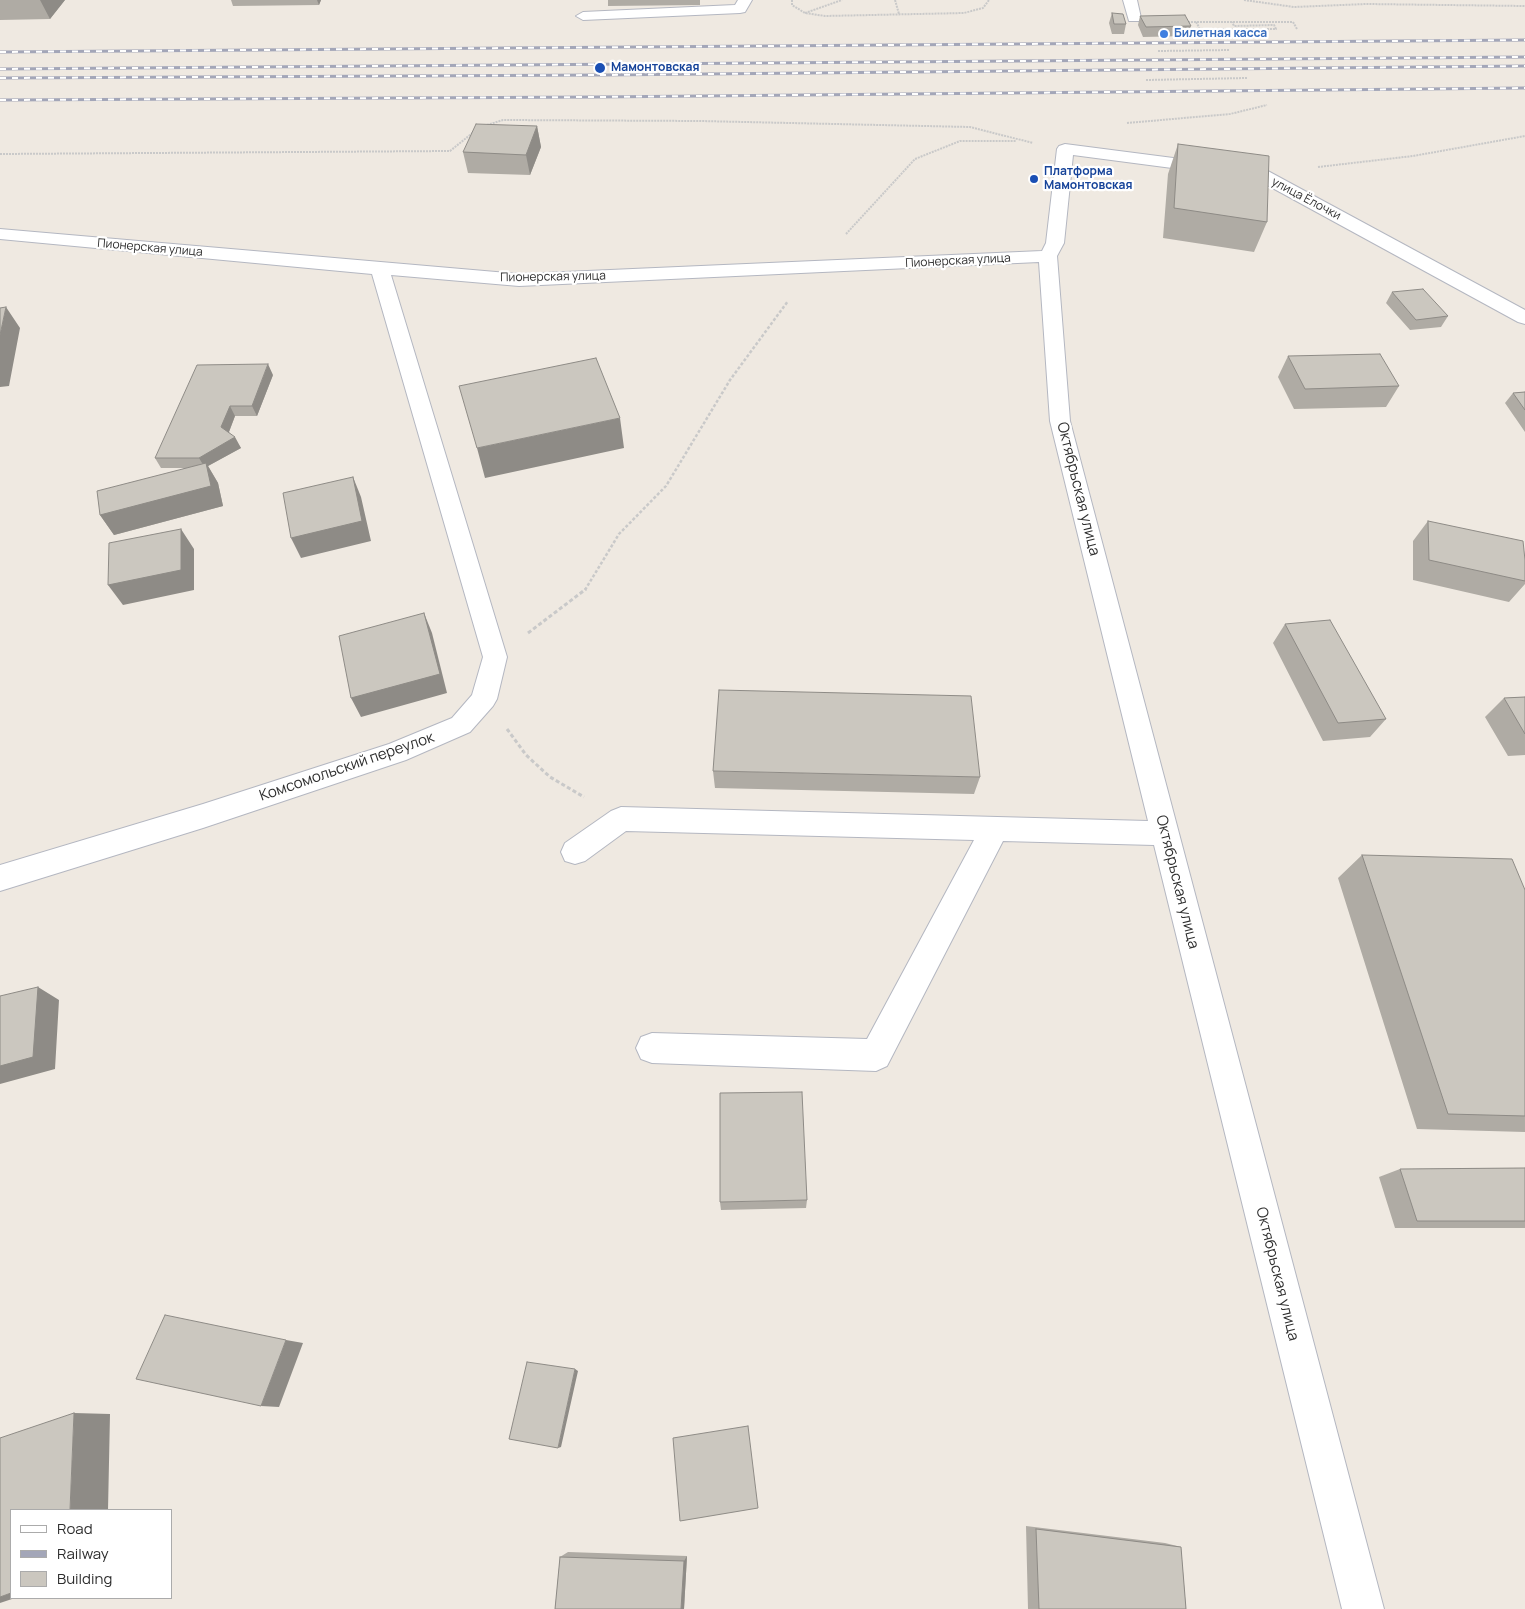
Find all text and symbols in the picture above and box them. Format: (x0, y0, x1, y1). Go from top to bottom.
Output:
place label: Билетная касса (1174, 27, 1267, 41)
marker: Билетная касса (1158, 28, 1170, 40)
marker: Мамонтовская (593, 61, 607, 75)
place label: Мамонтовская (611, 61, 699, 75)
place label: Платформа Мамонтовская (1044, 165, 1132, 193)
marker: Платформа Мамонтовская (1028, 173, 1040, 185)
street label: улица Ёлочки (1269, 175, 1343, 223)
street label: Пионерская улица (97, 236, 203, 260)
street label: Пионерская улица (905, 251, 1011, 271)
street label: Пионерская улица (500, 269, 606, 285)
street label: Октябрьская улица (1053, 420, 1103, 558)
street label: Комсомольский переулок (257, 729, 437, 805)
street label: Октябрьская улица (1152, 813, 1202, 951)
street label: Октябрьская улица (1252, 1205, 1302, 1343)
legend (10, 1509, 172, 1599)
text: Road (57, 1518, 93, 1539)
text: Railway (57, 1543, 109, 1564)
text: Building (57, 1568, 112, 1589)

